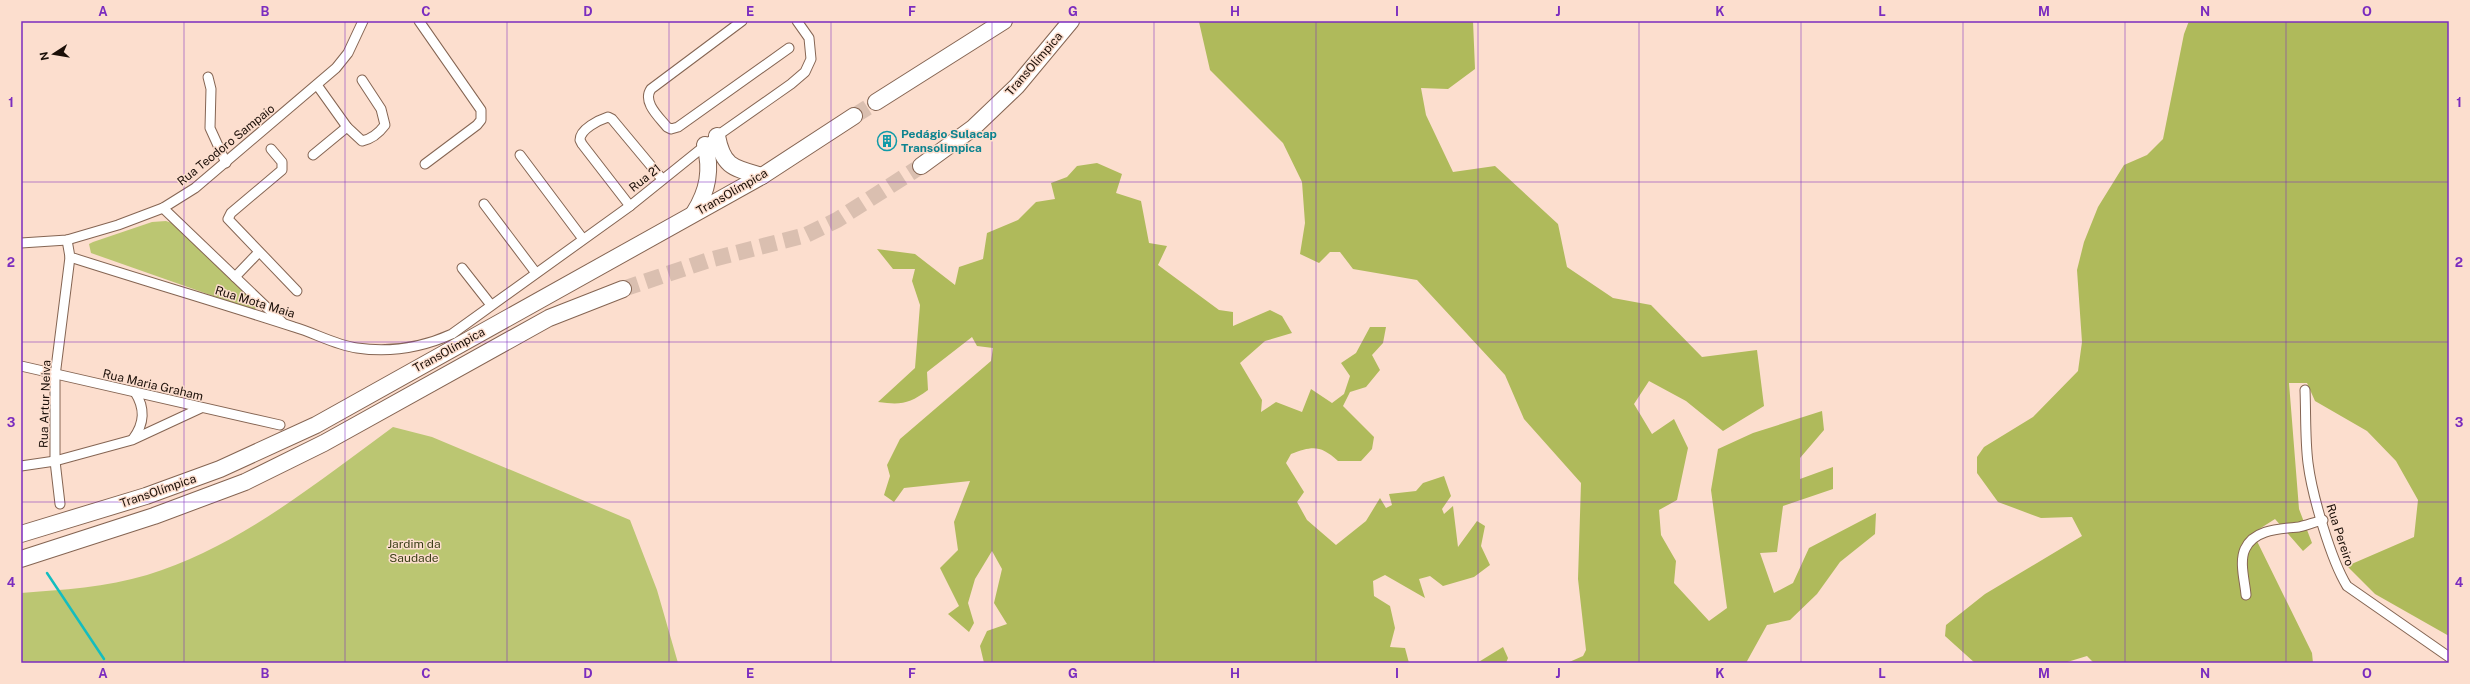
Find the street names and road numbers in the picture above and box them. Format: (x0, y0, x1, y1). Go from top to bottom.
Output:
street label: TransOlímpica (1003, 29, 1065, 99)
street label: Rua Teodoro Sampaio (175, 101, 278, 189)
street label: Rua 21 (626, 161, 664, 195)
street label: TransOlímpica (694, 166, 770, 218)
street label: Rua Mota Maia (213, 283, 297, 321)
street label: TransOlímpica (411, 325, 487, 375)
street label: Rua Artur Neiva (36, 360, 54, 448)
street label: Rua Maria Graham (101, 367, 205, 403)
street label: TransOlímpica (118, 471, 198, 511)
street label: Rua Pereiro (2323, 502, 2357, 568)

